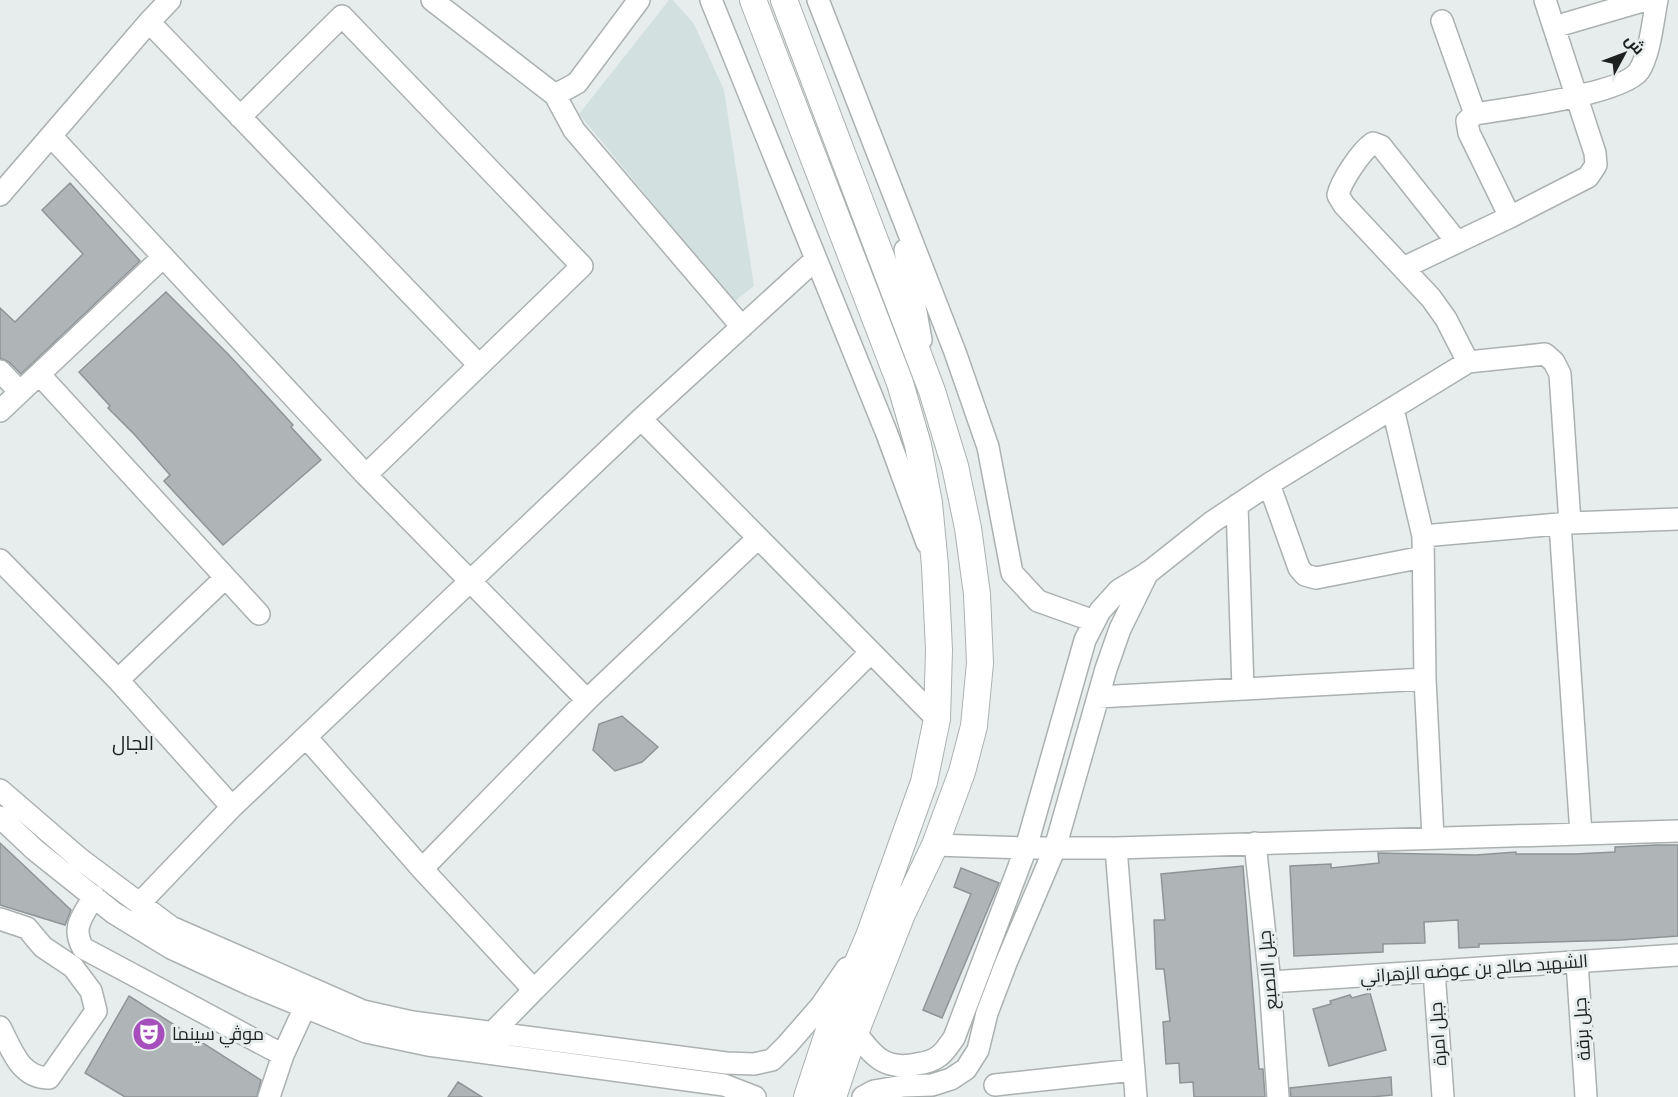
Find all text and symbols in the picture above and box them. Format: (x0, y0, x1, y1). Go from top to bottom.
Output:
north arrow (1594, 24, 1654, 84)
text: ش (1621, 30, 1650, 58)
district label: الجال (112, 730, 154, 756)
street label: جبل الاصبع (1253, 929, 1283, 1011)
street label: الشهيد صالح بن عوضه الزهراني (1359, 949, 1589, 991)
street label: جبل برقة (1568, 997, 1595, 1061)
street label: جبل امرة (1424, 1001, 1451, 1067)
theatre icon: موڤي سينما (131, 1016, 167, 1052)
place label: موڤي سينما (172, 1022, 264, 1048)

